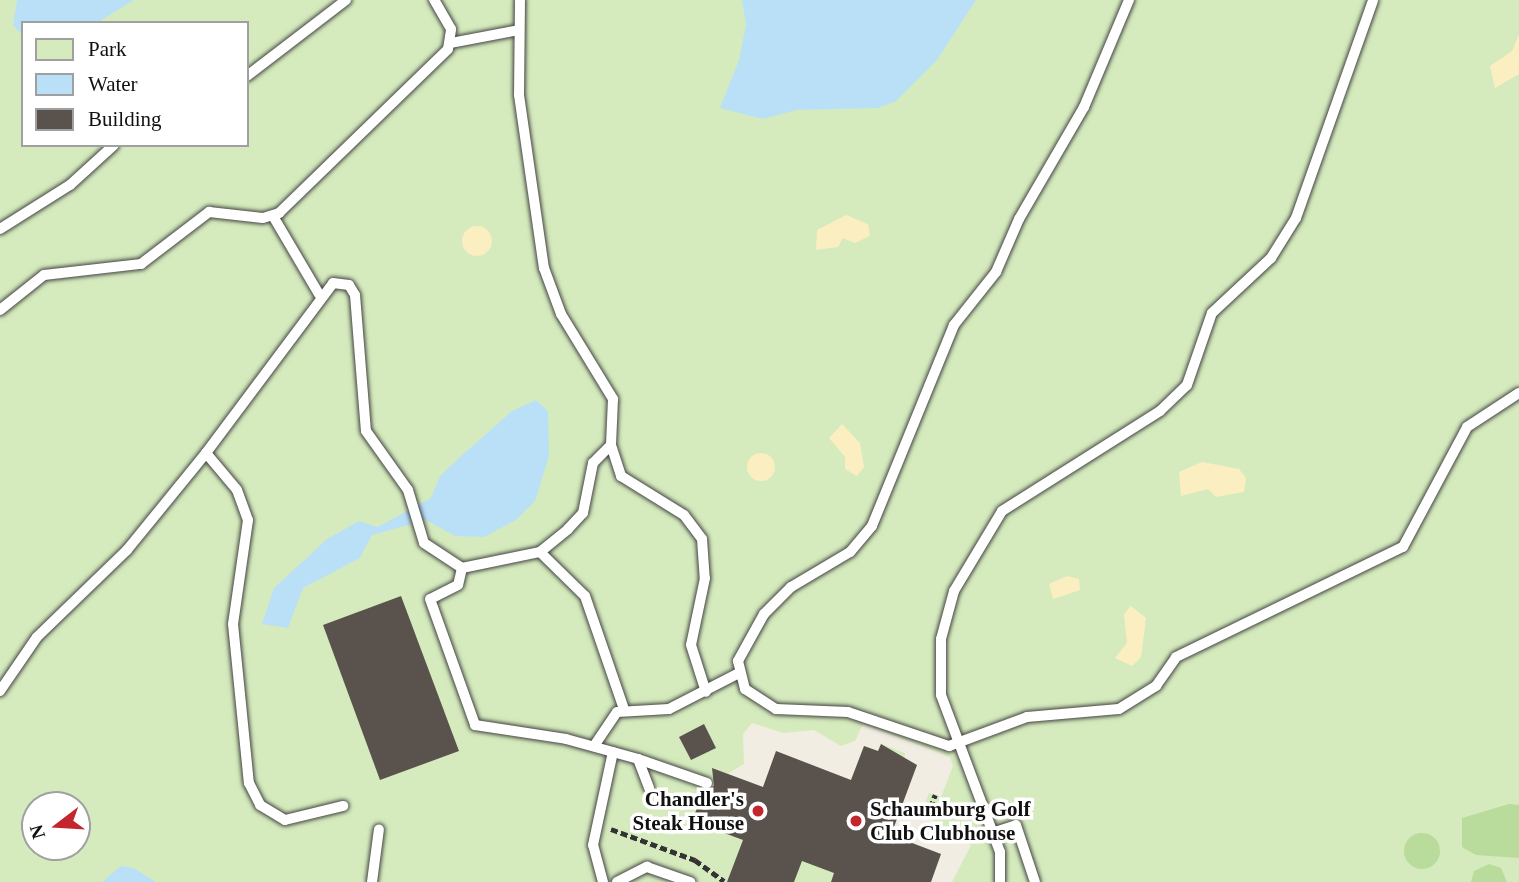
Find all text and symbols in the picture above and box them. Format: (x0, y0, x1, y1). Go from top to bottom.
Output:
legend (21, 21, 248, 147)
text: Park (88, 37, 127, 61)
text: Water (88, 72, 138, 96)
text: Building (88, 107, 162, 131)
place label: Chandler's Steak House (633, 786, 744, 836)
north arrow (21, 791, 91, 861)
place label: Schaumburg Golf Club Clubhouse (870, 796, 1030, 846)
marker: Chandler's Steak House (750, 803, 766, 819)
marker: Schaumburg Golf Club Clubhouse (848, 813, 864, 829)
text: N (25, 822, 49, 841)

